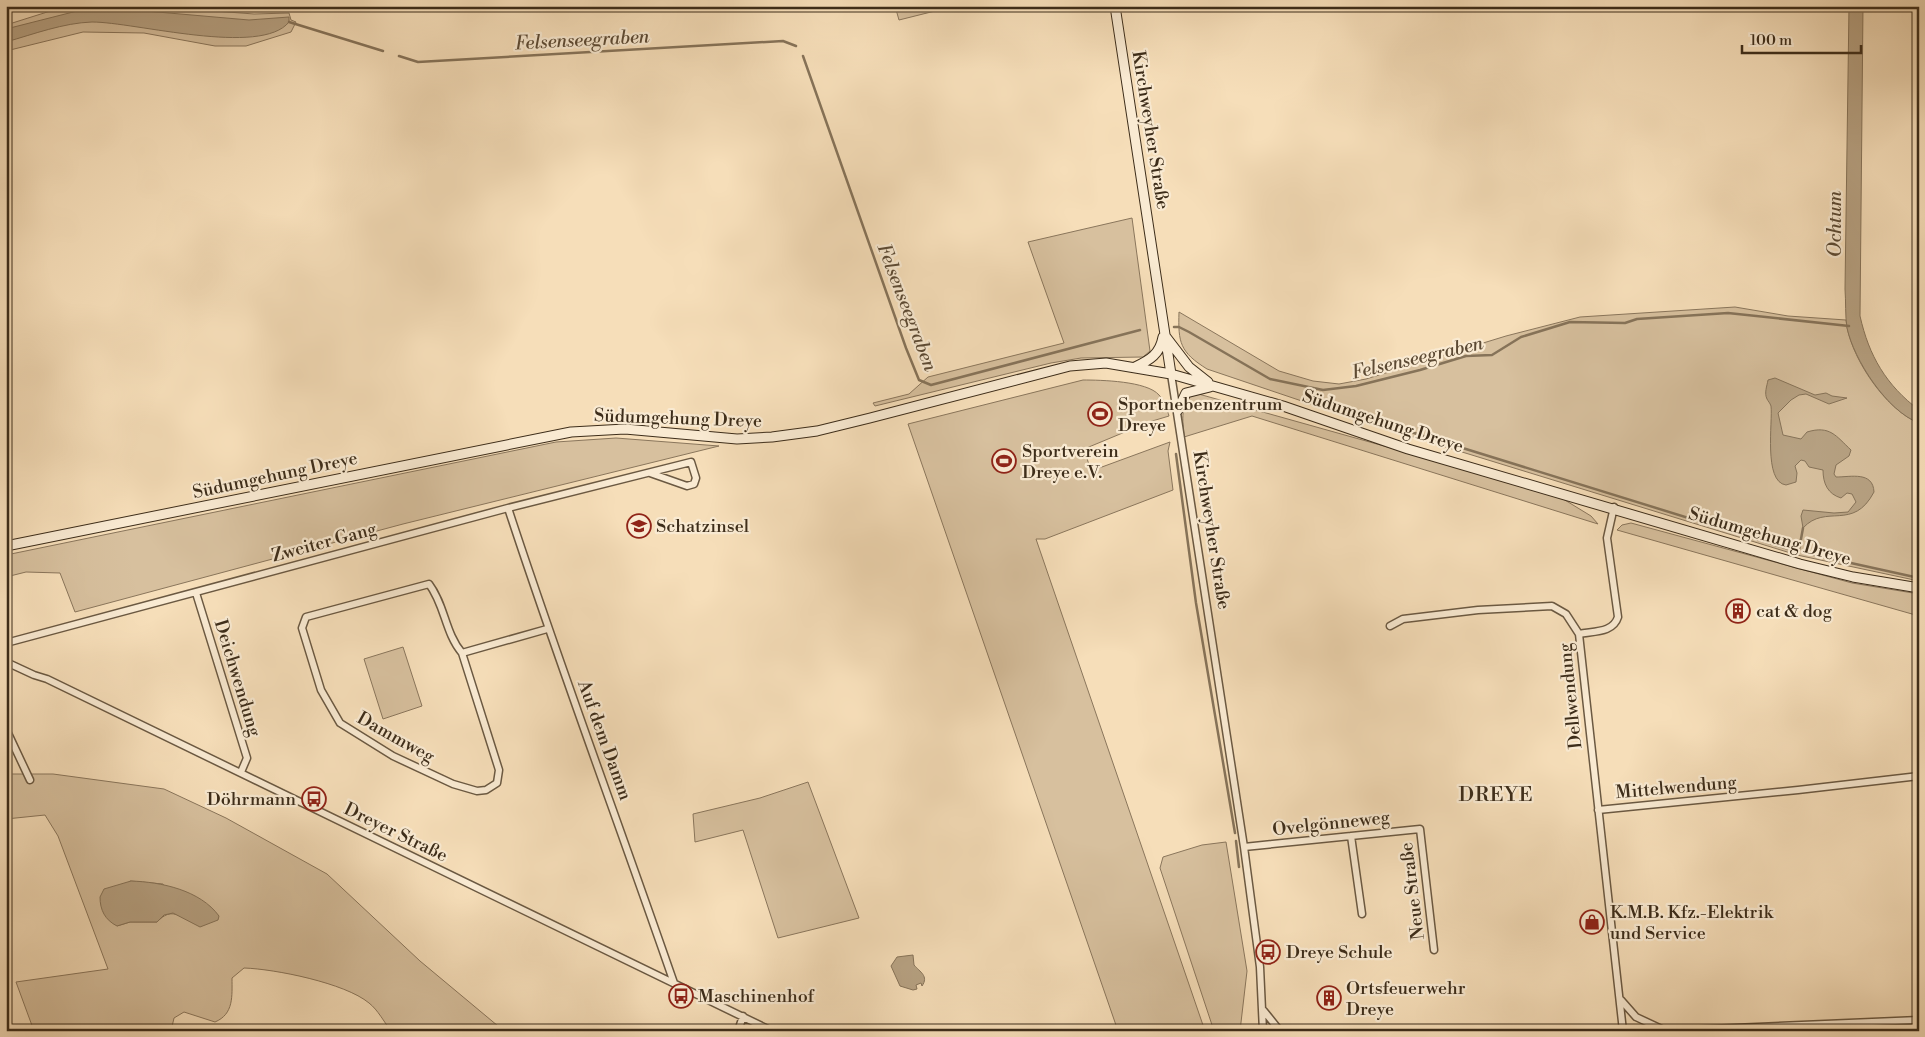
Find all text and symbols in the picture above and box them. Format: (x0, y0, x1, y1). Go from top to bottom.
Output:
scale bar (1742, 22, 1861, 54)
water label: Felsenseegraben (514, 24, 650, 56)
text: 100 m (1750, 31, 1792, 50)
street label: Kirchweyher Straße (1127, 49, 1174, 211)
water label: Ochtum (1823, 190, 1847, 257)
water label: Felsenseegraben (872, 240, 943, 375)
water label: Felsenseegraben (1349, 331, 1486, 385)
street label: Südumgehung Dreye (1299, 385, 1466, 458)
place label: Sportnebenzentrum Dreye (1118, 393, 1283, 437)
sports icon: Sportnebenzentrum Dreye (1087, 401, 1113, 427)
street label: Südumgehung Dreye (594, 404, 762, 433)
place label: Sportverein Dreye e.V. (1022, 440, 1119, 484)
street label: Südumgehung Dreye (191, 447, 360, 504)
sports icon: Sportverein Dreye e.V. (991, 448, 1017, 474)
street label: Kirchweyher Straße (1188, 449, 1235, 611)
street label: Südumgehung Dreye (1686, 502, 1854, 571)
school or university icon: Schatzinsel (626, 513, 652, 539)
place label: Schatzinsel (656, 515, 750, 538)
street label: Zweiter Gang (269, 517, 380, 568)
building icon: cat & dog (1725, 598, 1751, 624)
place label: cat & dog (1756, 600, 1833, 623)
street label: Deichwendung (209, 617, 266, 740)
street label: Dellwendung (1553, 641, 1587, 750)
street label: Auf dem Damm (572, 676, 637, 804)
street label: Dammweg (353, 707, 439, 768)
street label: Mittelwendung (1615, 771, 1738, 804)
district label: DREYE (1458, 783, 1534, 808)
bus stop icon: Döhrmann (301, 786, 327, 812)
place label: Döhrmann (207, 788, 296, 811)
street label: Dreyer Straße (340, 797, 451, 867)
street label: Ovelgönneweg (1271, 806, 1392, 841)
street label: Neue Straße (1395, 841, 1430, 941)
place label: K.M.B. Kfz.-Elektrik und Service (1610, 901, 1775, 945)
shop icon: K.M.B. Kfz.-Elektrik und Service (1579, 909, 1605, 935)
bus stop icon: Dreye Schule (1255, 939, 1281, 965)
place label: Dreye Schule (1286, 941, 1393, 964)
place label: Ortsfeuerwehr Dreye (1346, 977, 1466, 1021)
bus stop icon: Maschinenhof (668, 983, 694, 1009)
place label: Maschinenhof (698, 985, 816, 1008)
building icon: Ortsfeuerwehr Dreye (1316, 985, 1342, 1011)

